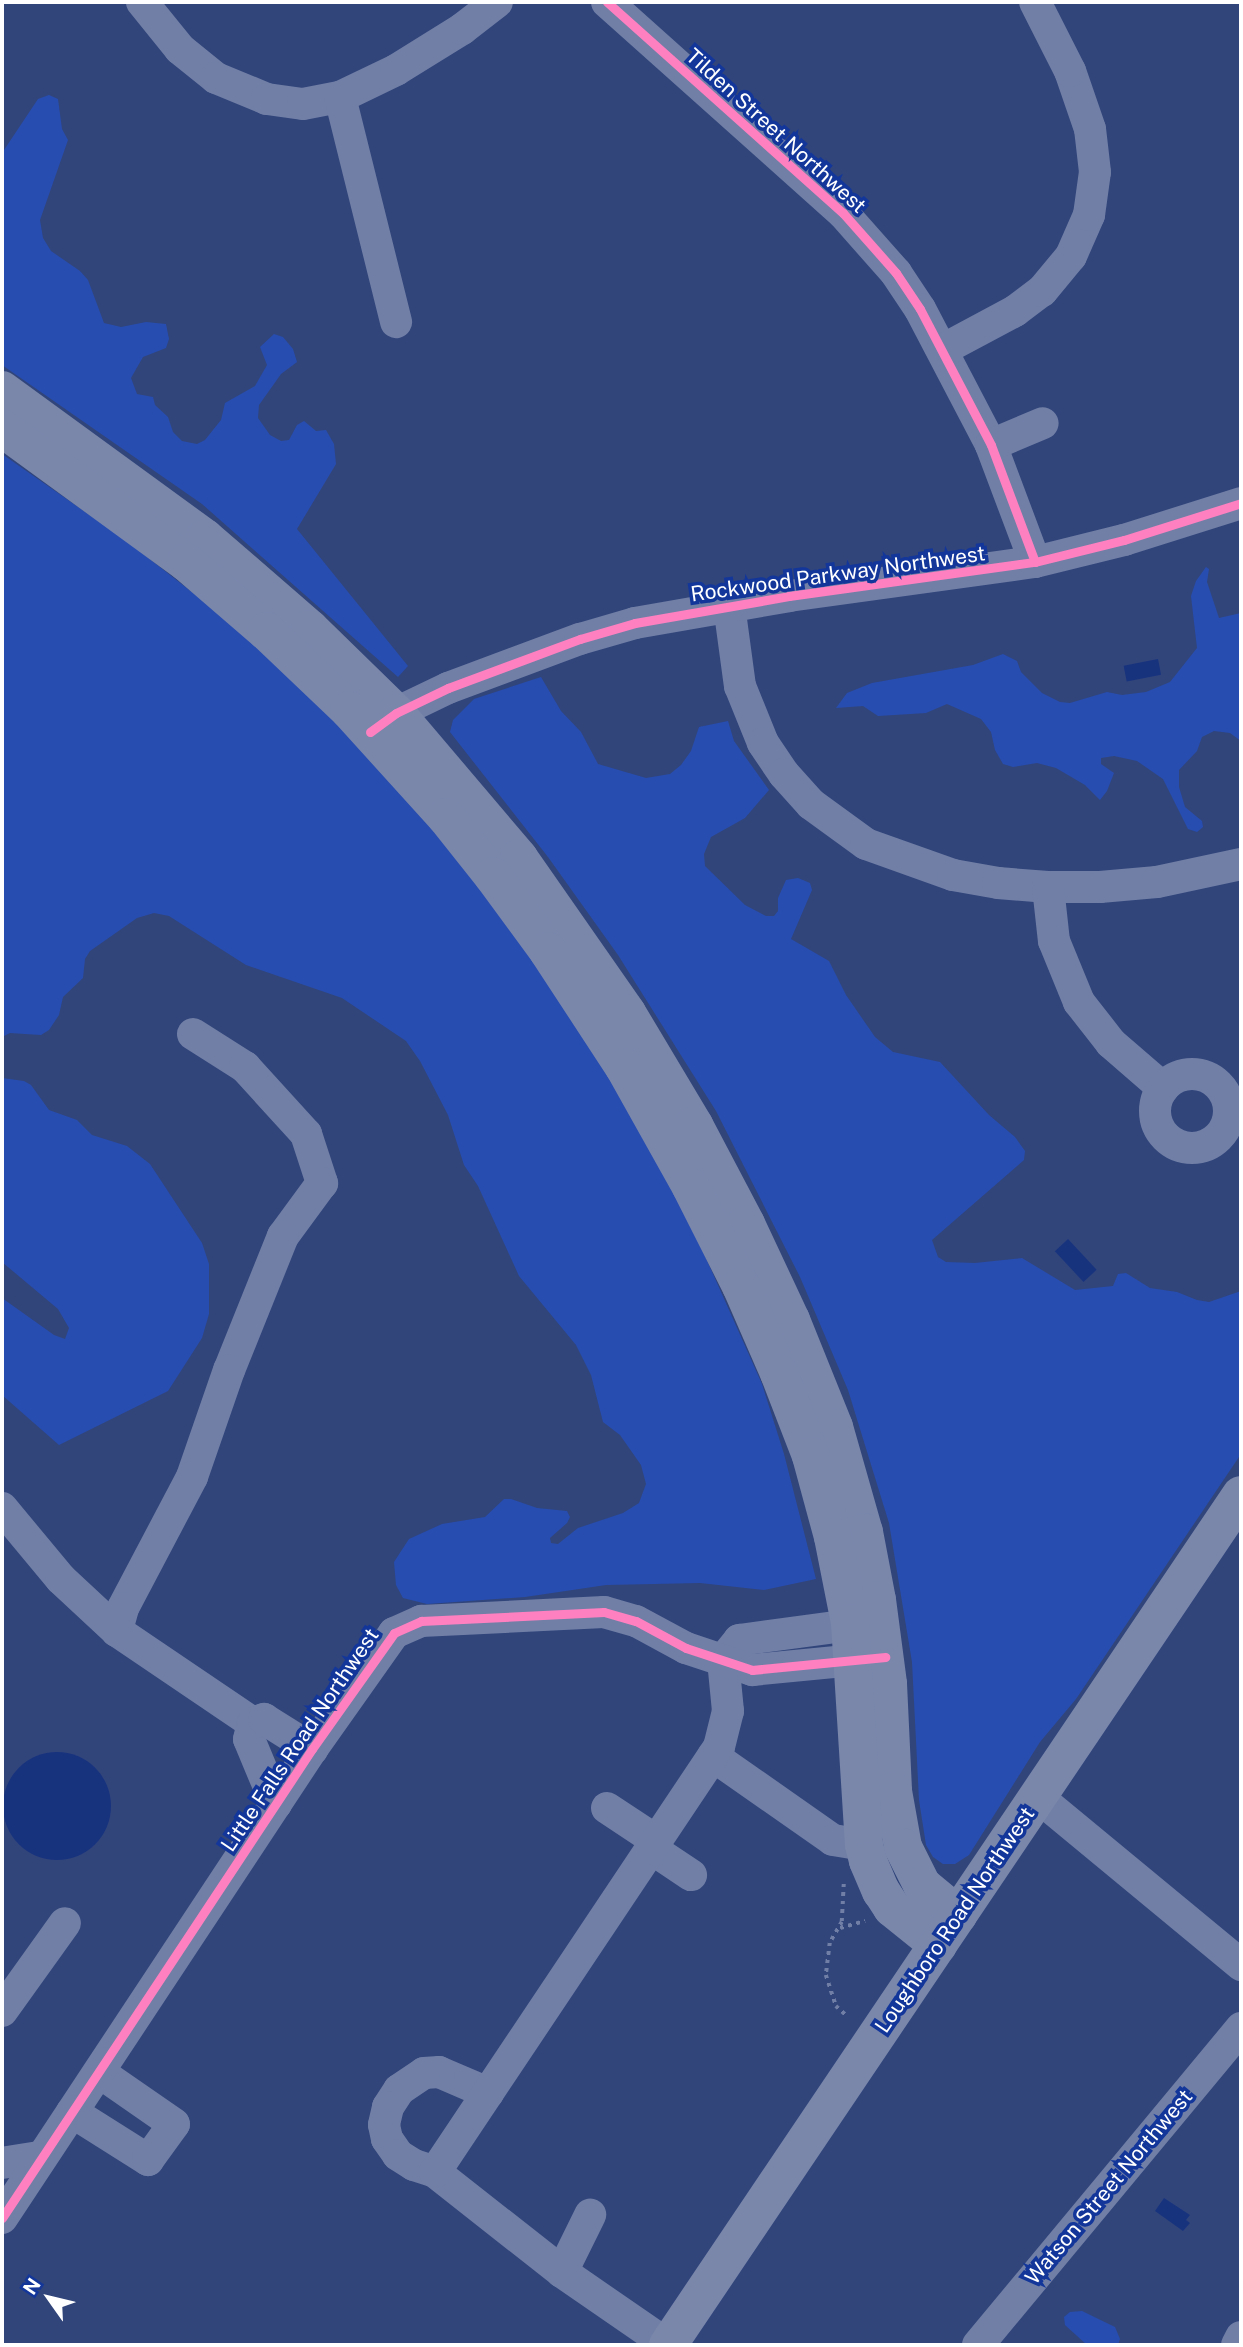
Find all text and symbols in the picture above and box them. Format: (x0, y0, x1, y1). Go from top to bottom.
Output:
street label: Tilden Street Northwest (681, 43, 871, 219)
street label: Rockwood Parkway Northwest (689, 541, 987, 607)
street label: Little Falls Road Northwest (216, 1624, 384, 1856)
street label: Loughboro Road Northwest (870, 1802, 1040, 2038)
street label: Watson Street Northwest (1020, 2084, 1198, 2290)
north arrow (14, 2263, 84, 2333)
text: N (18, 2274, 45, 2299)

